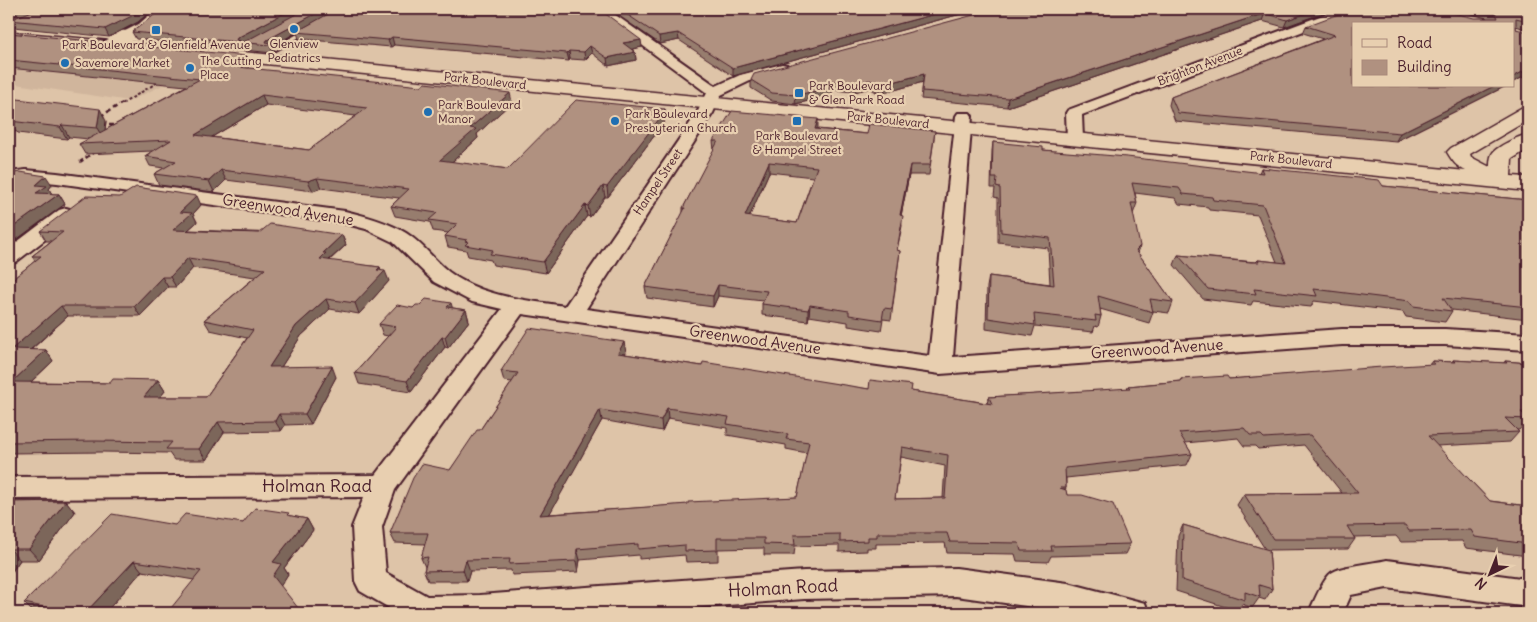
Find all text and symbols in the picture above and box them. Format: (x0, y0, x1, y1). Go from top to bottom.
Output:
legend (1352, 22, 1514, 88)
marker: Glenview Pediatrics (288, 23, 300, 35)
marker: Park Boulevard & Glenfield Avenue (150, 24, 162, 36)
text: Road (1397, 33, 1432, 52)
place label: Glenview Pediatrics (268, 36, 320, 65)
place label: Park Boulevard & Glenfield Avenue (62, 37, 250, 52)
street label: Brighton Avenue (1155, 42, 1244, 89)
place label: The Cutting Place (200, 53, 262, 82)
place label: Savemore Market (75, 55, 170, 70)
marker: Savemore Market (59, 57, 71, 69)
text: Building (1397, 57, 1452, 76)
marker: The Cutting Place (184, 62, 196, 74)
street label: Park Boulevard (443, 69, 527, 92)
place label: Park Boulevard & Glen Park Road (809, 78, 904, 107)
marker: Park Boulevard & Glen Park Road (793, 87, 805, 99)
place label: Park Boulevard Manor (438, 97, 521, 126)
marker: Park Boulevard Manor (422, 106, 434, 118)
place label: Park Boulevard Presbyterian Church (625, 106, 736, 135)
street label: Park Boulevard (846, 108, 930, 131)
marker: Park Boulevard Presbyterian Church (609, 115, 621, 127)
marker: Park Boulevard & Hampel Street (791, 115, 803, 127)
place label: Park Boulevard & Hampel Street (753, 128, 841, 157)
street label: Hampel Street (630, 146, 685, 218)
street label: Park Boulevard (1249, 148, 1333, 171)
street label: Greenwood Avenue (221, 190, 355, 229)
street label: Greenwood Avenue (688, 321, 822, 358)
street label: Greenwood Avenue (1090, 334, 1224, 363)
street label: Holman Road (262, 474, 372, 497)
north arrow (1464, 550, 1514, 600)
street label: Holman Road (727, 573, 839, 602)
text: N (1471, 574, 1491, 593)

